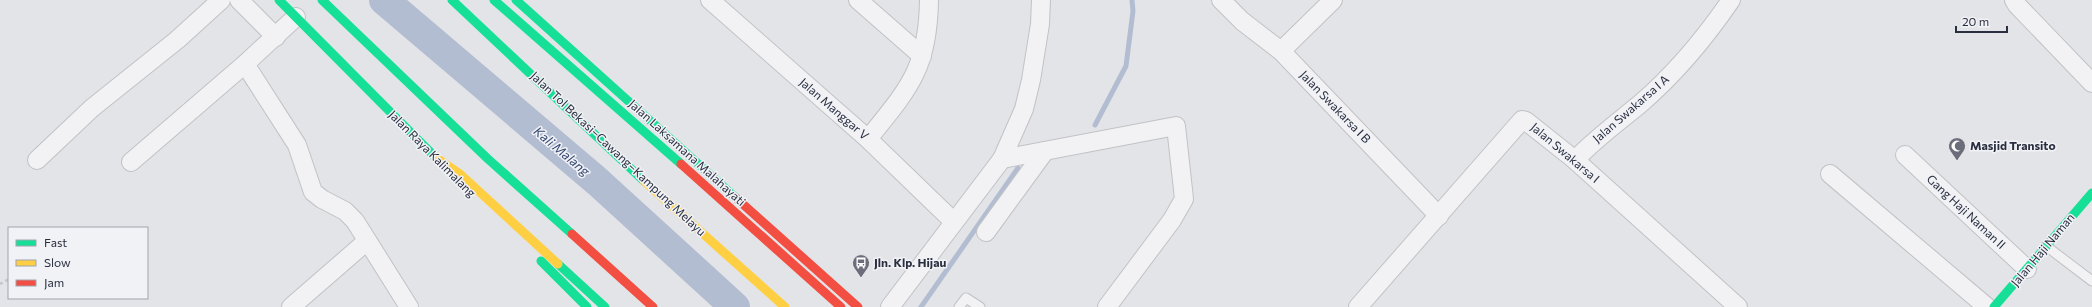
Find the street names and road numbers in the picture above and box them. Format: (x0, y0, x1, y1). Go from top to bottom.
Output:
street label: Jalan Swakarsa I B (1297, 67, 1374, 146)
street label: Jalan Tol Bekasi–Cawang–Kampung Melayu (527, 68, 709, 239)
street label: Jalan Swakarsa I A (1589, 71, 1672, 146)
street label: Jalan Manggar V (796, 74, 872, 143)
street label: Jalan Laksamana Malahayati (626, 96, 749, 209)
street label: Jalan Raya Kalimalang (386, 107, 479, 201)
street label: Jalan Swakarsa I (1528, 119, 1603, 186)
street label: Gang Haji Naman II (1924, 171, 2009, 251)
street label: Jalan Haji Naman (2008, 210, 2078, 289)

